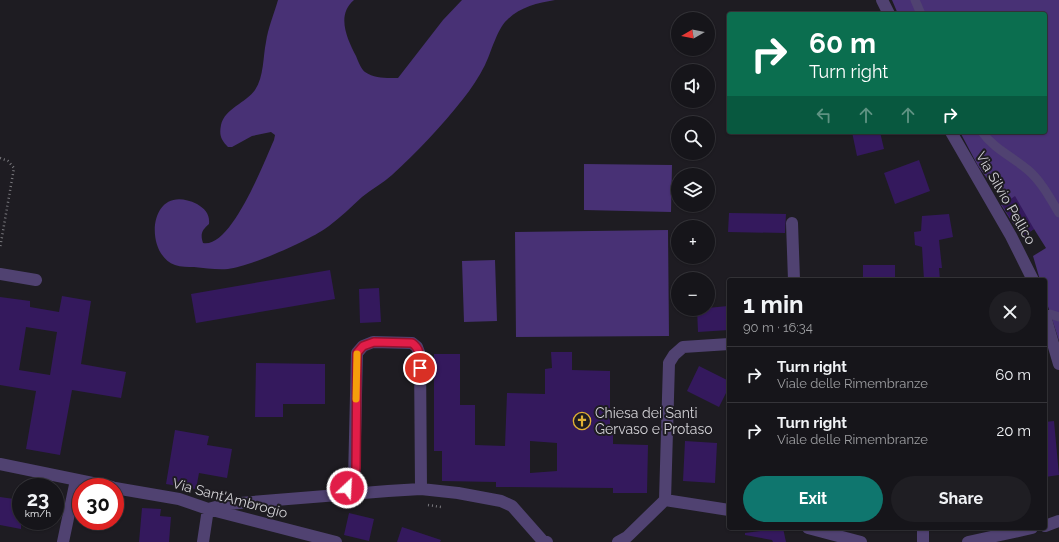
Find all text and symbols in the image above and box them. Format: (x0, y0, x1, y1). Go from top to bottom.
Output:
north arrow (671, 12, 715, 56)
map controls (671, 12, 715, 316)
text: 60 m (809, 27, 876, 60)
icon: right (743, 28, 795, 80)
text: Turn right (809, 61, 888, 82)
button: sound (671, 64, 715, 108)
icon: left (813, 104, 835, 126)
icon: ahead (855, 104, 877, 126)
icon: ahead (897, 104, 919, 126)
icon: right (939, 104, 961, 126)
button: search (671, 116, 715, 160)
street label: Via Silvio Pellico (973, 149, 1039, 247)
button: layers (671, 168, 715, 212)
button: + (671, 220, 715, 264)
button: − (671, 272, 715, 316)
text: 1 min (743, 290, 804, 319)
button: close (989, 291, 1031, 333)
text: 90 m · 16:34 (743, 320, 813, 335)
pin (403, 351, 437, 385)
icon: arrive (409, 357, 431, 379)
text: Turn right (777, 358, 847, 376)
icon: right (743, 364, 765, 386)
text: 60 m (995, 366, 1031, 384)
text: Viale delle Rimembranze (777, 376, 928, 391)
place label: Chiesa dei Santi Gervaso e Protaso (595, 405, 713, 437)
church icon: Chiesa dei Santi Gervaso e Protaso (572, 411, 592, 431)
text: Turn right (777, 414, 847, 432)
icon: right (743, 420, 765, 442)
text: 20 m (996, 422, 1031, 440)
text: Viale delle Rimembranze (777, 432, 928, 447)
position arrow (326, 467, 368, 509)
street label: Via Sant'Ambrogio (171, 475, 289, 521)
button: Exit (743, 476, 883, 522)
button: Share (891, 476, 1031, 522)
speed limit sign: 30 (72, 478, 124, 530)
text: 23 (27, 487, 49, 511)
text: km/h (25, 508, 51, 519)

